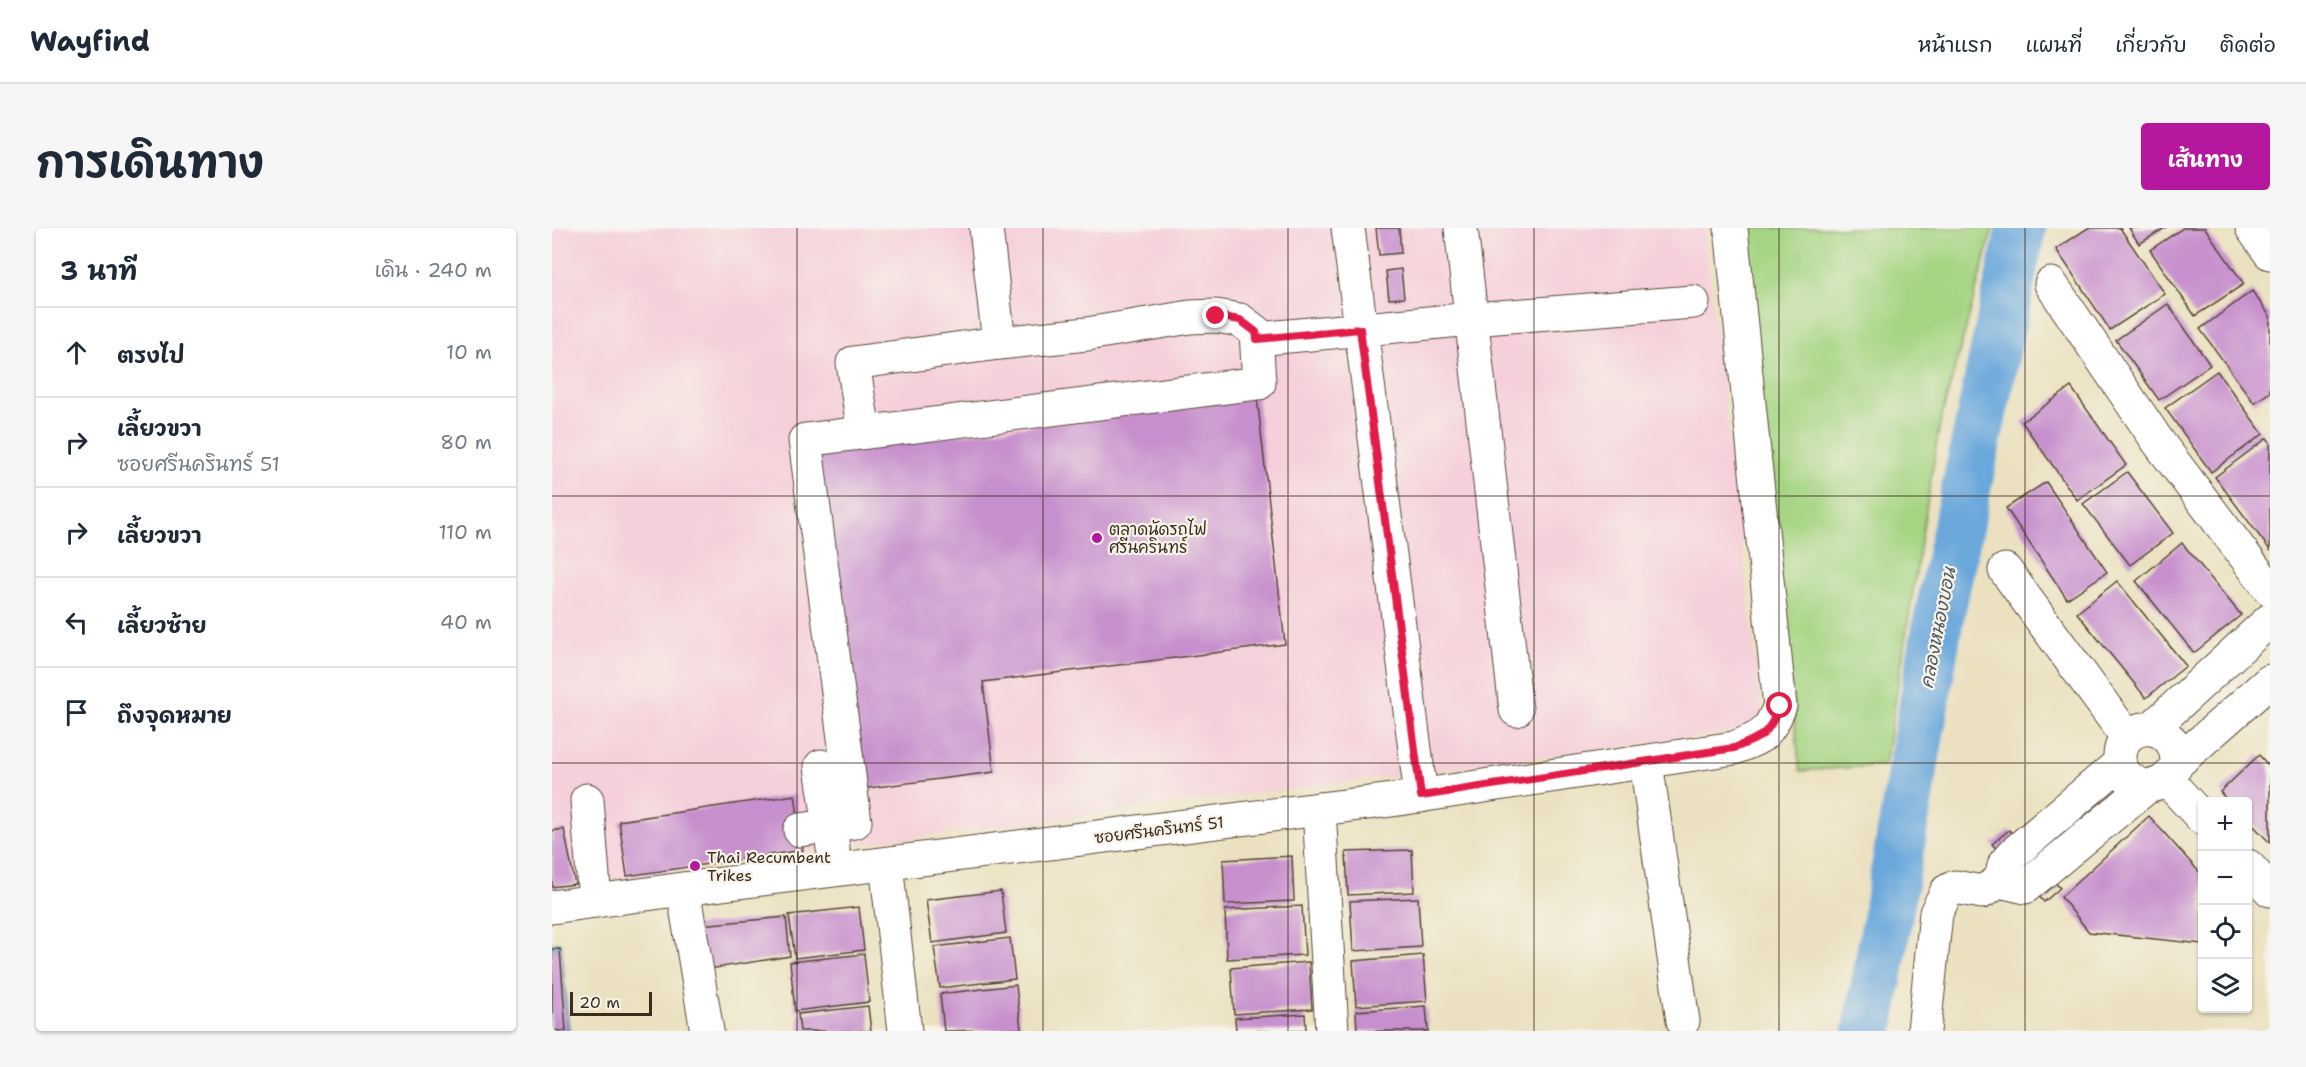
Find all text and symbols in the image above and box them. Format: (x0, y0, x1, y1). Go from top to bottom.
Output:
text: Wayfind (30, 22, 150, 60)
text: หน้าแรก (1918, 31, 1993, 59)
text: แผนที่ (2026, 31, 2082, 59)
text: เกี่ยวกับ (2115, 31, 2187, 59)
text: ติดต่อ (2220, 31, 2276, 59)
button: เส้นทาง (2141, 123, 2270, 190)
text: การเดินทาง (36, 134, 264, 190)
text: 3 นาที (60, 253, 137, 288)
text: เดิน · 240 m (375, 257, 492, 283)
route end (1202, 302, 1228, 328)
icon: ahead (60, 336, 93, 369)
text: 10 m (446, 339, 492, 365)
text: ตรงไป (117, 341, 185, 370)
text: เลี้ยวขวา (117, 414, 201, 443)
icon: right (60, 426, 93, 459)
text: 80 m (440, 429, 492, 455)
text: ซอยศรีนครินทร์ 51 (117, 451, 280, 477)
icon: right (60, 516, 93, 549)
place label: ตลาดนัดรถไฟ ศรีนครินทร์ (1109, 518, 1207, 558)
text: 110 m (438, 519, 492, 545)
text: เลี้ยวขวา (117, 521, 201, 550)
marker: ตลาดนัดรถไฟ ศรีนครินทร์ (1090, 531, 1104, 545)
water label: คลองหนองบอน (1915, 564, 1962, 690)
icon: left (60, 606, 93, 639)
text: 40 m (440, 609, 492, 635)
text: เลี้ยวซ้าย (117, 611, 207, 640)
route start (1766, 692, 1792, 718)
icon: arrive (60, 696, 93, 729)
text: ถึงจุดหมาย (117, 701, 232, 730)
map controls (2198, 797, 2252, 1013)
button: + (2198, 797, 2252, 851)
street label: ซอยศรีนครินทร์ 51 (1093, 811, 1225, 848)
place label: Thai Recumbent Trikes (707, 847, 831, 886)
button: − (2198, 851, 2252, 905)
marker: Thai Recumbent Trikes (688, 859, 702, 873)
button: locate (2198, 905, 2252, 959)
button: layers (2198, 959, 2252, 1013)
scale bar (570, 989, 652, 1016)
text: 20 m (579, 992, 620, 1013)

